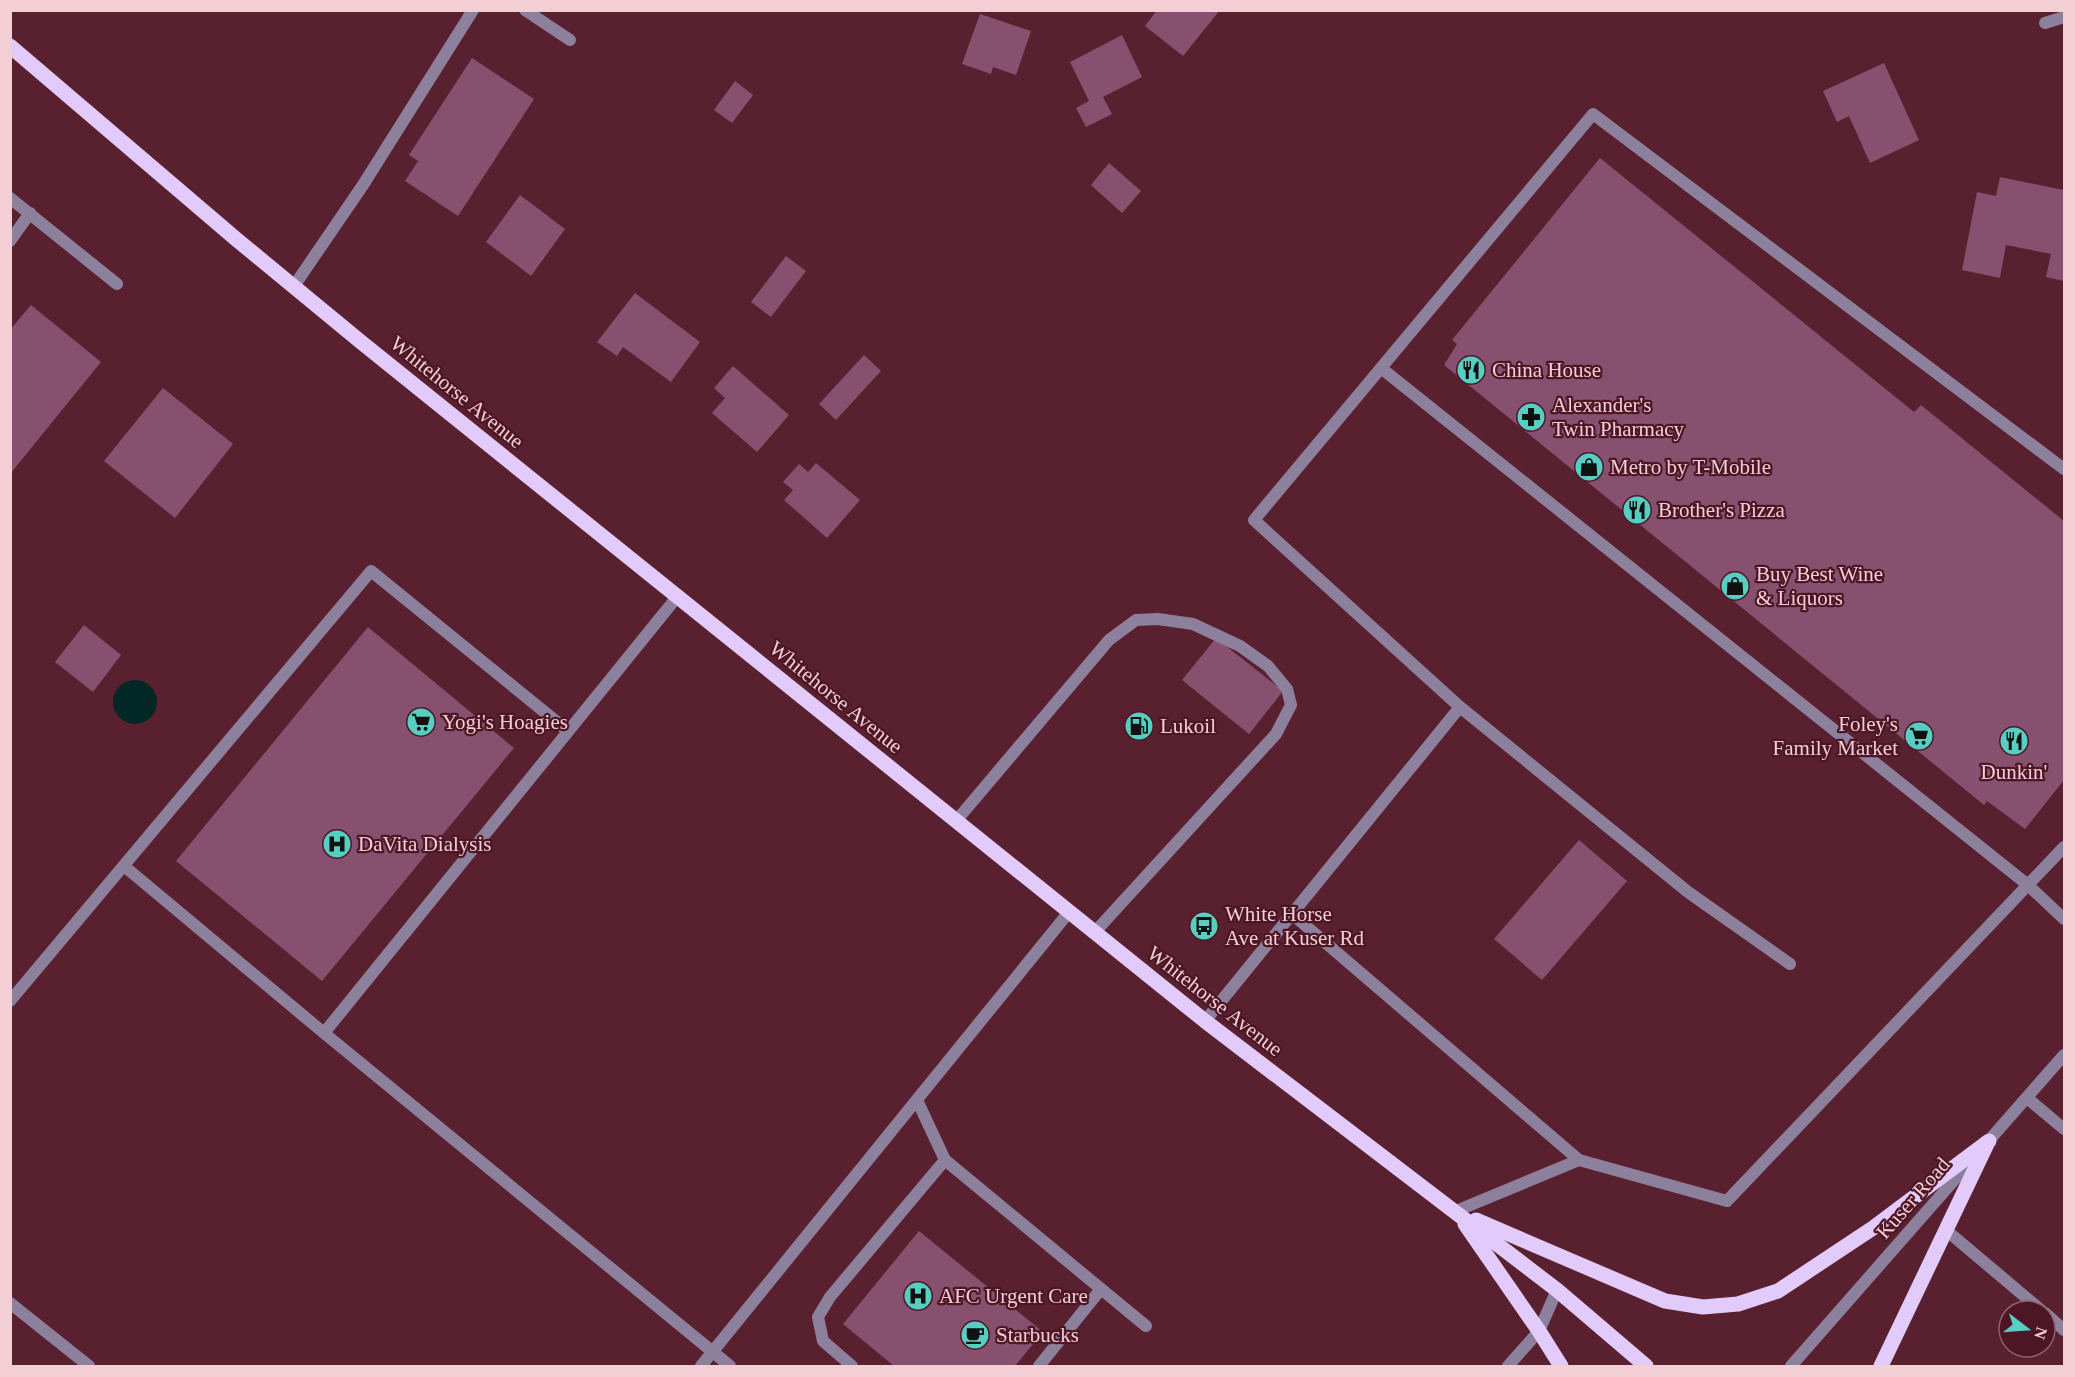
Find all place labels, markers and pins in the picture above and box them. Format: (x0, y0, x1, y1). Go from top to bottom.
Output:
restaurant icon: China House (1455, 354, 1487, 386)
place label: China House (1492, 358, 1601, 382)
place label: Alexander's Twin Pharmacy (1552, 393, 1685, 441)
pharmacy icon: Alexander's Twin Pharmacy (1515, 401, 1547, 433)
shop icon: Metro by T-Mobile (1573, 451, 1605, 483)
place label: Metro by T-Mobile (1610, 455, 1771, 479)
restaurant icon: Brother's Pizza (1621, 494, 1653, 526)
place label: Brother's Pizza (1658, 498, 1786, 522)
place label: Buy Best Wine & Liquors (1756, 562, 1883, 610)
shop icon: Buy Best Wine & Liquors (1719, 570, 1751, 602)
supermarket icon: Yogi's Hoagies (405, 706, 437, 738)
place label: Yogi's Hoagies (442, 710, 568, 734)
fuel station icon: Lukoil (1123, 710, 1155, 742)
place label: Foley's Family Market (1773, 712, 1898, 760)
place label: Lukoil (1160, 714, 1216, 738)
supermarket icon: Foley's Family Market (1903, 720, 1935, 752)
restaurant icon: Dunkin' (1998, 725, 2030, 757)
place label: Dunkin' (1981, 760, 2047, 784)
hospital icon: DaVita Dialysis (321, 828, 353, 860)
place label: DaVita Dialysis (358, 832, 491, 856)
place label: White Horse Ave at Kuser Rd (1225, 902, 1364, 950)
bus stop icon: White Horse Ave at Kuser Rd (1188, 910, 1220, 942)
hospital icon: AFC Urgent Care (902, 1280, 934, 1312)
place label: AFC Urgent Care (939, 1284, 1088, 1308)
cafe icon: Starbucks (959, 1319, 991, 1351)
place label: Starbucks (996, 1323, 1079, 1347)

